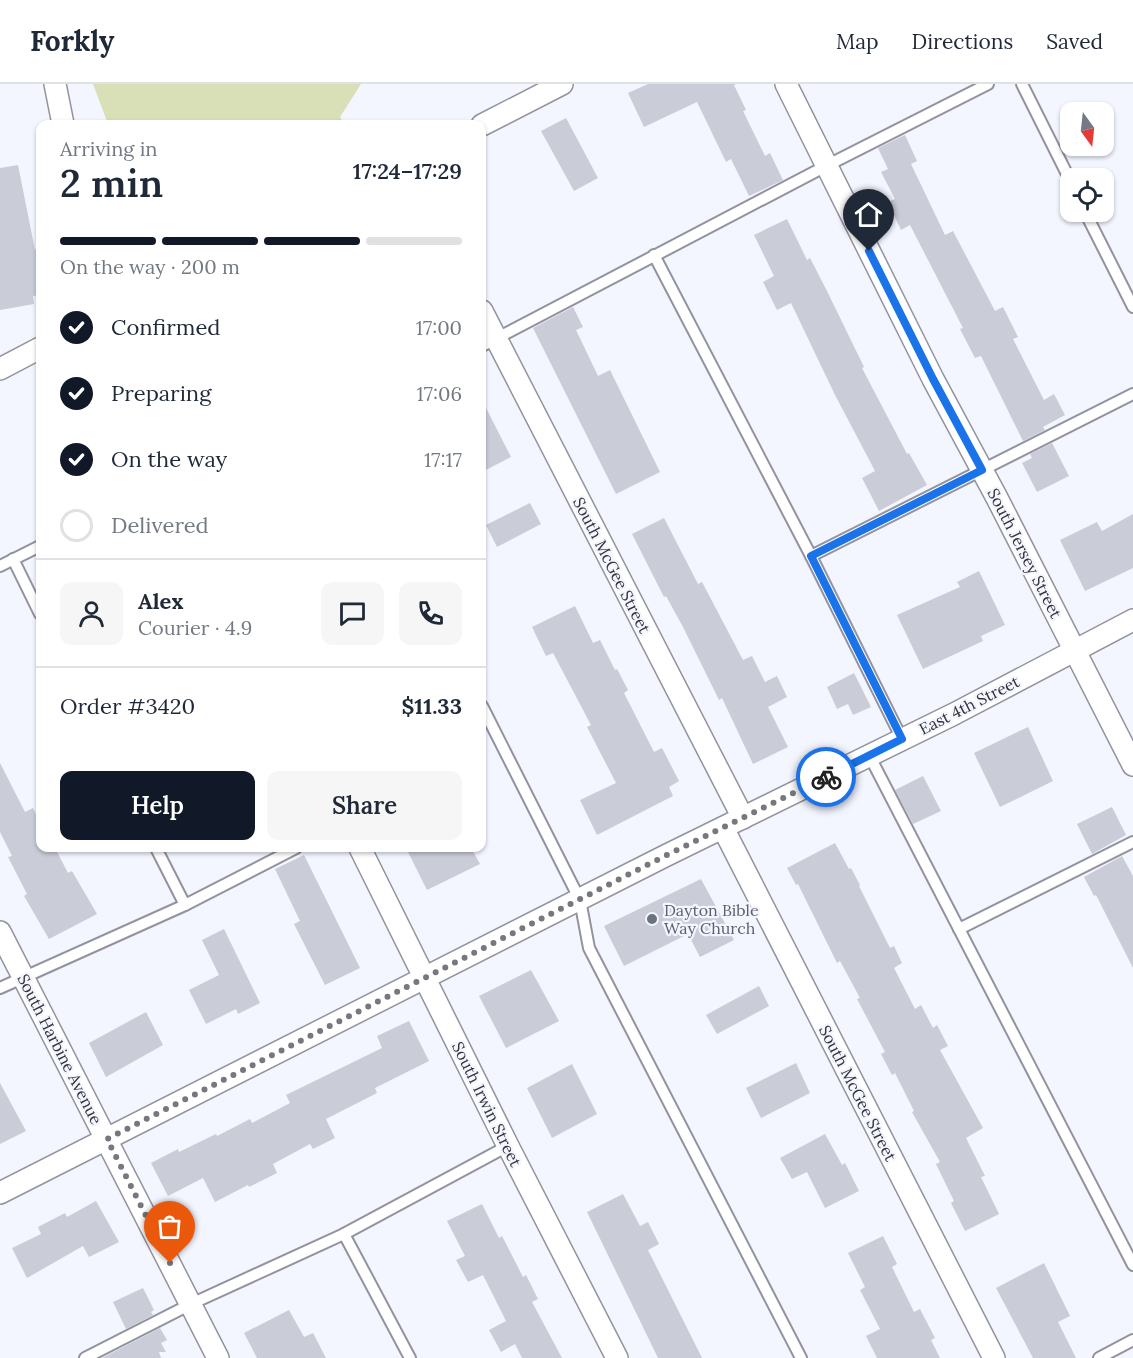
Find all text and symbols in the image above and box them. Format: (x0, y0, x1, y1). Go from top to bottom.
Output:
text: Forkly (30, 23, 114, 59)
text: Map (836, 28, 879, 55)
text: Directions (912, 28, 1013, 55)
text: Saved (1046, 28, 1103, 55)
north arrow (1060, 102, 1114, 156)
map controls (1060, 102, 1114, 222)
text: Arriving in (60, 136, 157, 161)
text: 17:24–17:29 (353, 157, 462, 185)
text: 2 min (60, 158, 163, 208)
button: locate (1060, 168, 1114, 222)
pin (843, 189, 894, 251)
icon: home (852, 198, 885, 231)
text: On the way · 200 m (60, 254, 240, 279)
icon: check (60, 311, 93, 344)
text: Confirmed (111, 313, 220, 341)
text: 17:00 (416, 315, 462, 340)
icon: check (60, 377, 93, 410)
text: Preparing (111, 379, 211, 407)
text: 17:06 (417, 381, 462, 406)
icon: check (60, 443, 93, 476)
text: On the way (111, 445, 227, 473)
text: 17:17 (424, 447, 462, 472)
street label: South Jersey Street (984, 485, 1067, 622)
street label: South McGee Street (569, 494, 655, 637)
text: Delivered (111, 511, 209, 539)
button: person (60, 582, 123, 645)
button: chat (321, 582, 384, 645)
button: phone (399, 582, 462, 645)
text: Alex (138, 587, 183, 615)
text: Courier · 4.9 (138, 615, 252, 640)
street label: East 4th Street (915, 671, 1023, 739)
text: Order #3420 (60, 692, 195, 720)
text: $11.33 (401, 692, 462, 720)
courier (796, 747, 856, 807)
icon: bike (810, 761, 843, 794)
button: Help (60, 771, 255, 840)
button: Share (267, 771, 462, 840)
place label: Dayton Bible Way Church (664, 900, 759, 938)
marker: Dayton Bible Way Church (645, 912, 659, 926)
street label: South Harbine Avenue (13, 970, 107, 1128)
street label: South McGee Street (815, 1022, 901, 1165)
street label: South Irwin Street (448, 1038, 526, 1171)
pin (144, 1201, 195, 1263)
icon: bag (153, 1210, 186, 1243)

